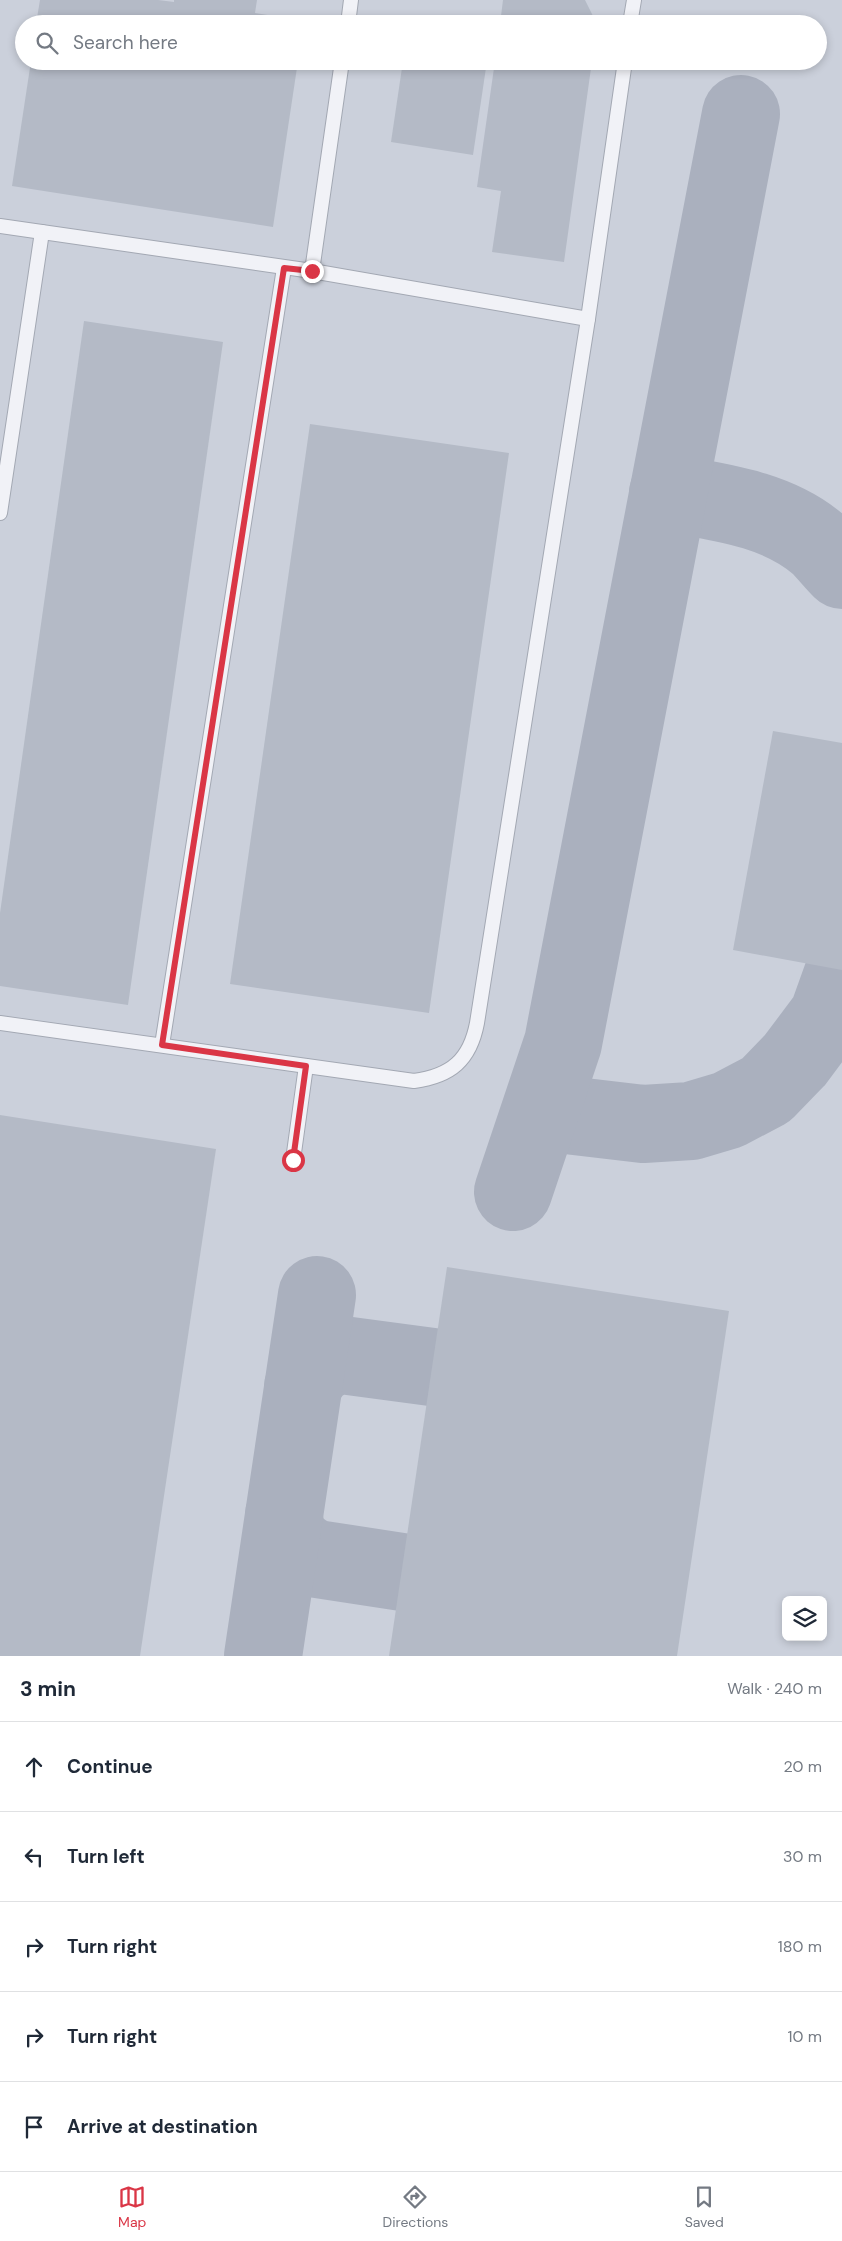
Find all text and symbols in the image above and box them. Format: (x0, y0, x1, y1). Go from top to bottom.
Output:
search box (15, 15, 827, 70)
icon: search (33, 29, 61, 57)
text: Search here (73, 30, 178, 55)
route end (301, 260, 324, 283)
route start (282, 1149, 305, 1172)
map controls (782, 1596, 827, 1641)
button: layers (782, 1596, 827, 1641)
text: 3 min (20, 1675, 76, 1703)
text: Walk · 240 m (727, 1678, 822, 1699)
icon: ahead (20, 1753, 48, 1781)
text: Continue (67, 1754, 153, 1779)
text: 20 m (783, 1756, 822, 1777)
icon: left (20, 1843, 48, 1871)
text: Turn left (67, 1844, 145, 1869)
text: 30 m (783, 1846, 822, 1867)
icon: right (20, 1933, 48, 1961)
text: Turn right (67, 1934, 157, 1959)
text: 180 m (778, 1936, 822, 1957)
icon: right (20, 2023, 48, 2051)
text: Turn right (67, 2024, 157, 2049)
text: 10 m (788, 2026, 822, 2047)
icon: arrive (20, 2113, 48, 2141)
text: Arrive at destination (67, 2114, 258, 2139)
tab: Map (118, 2183, 146, 2231)
tab: Directions (383, 2183, 448, 2231)
tab: Saved (685, 2183, 724, 2231)

